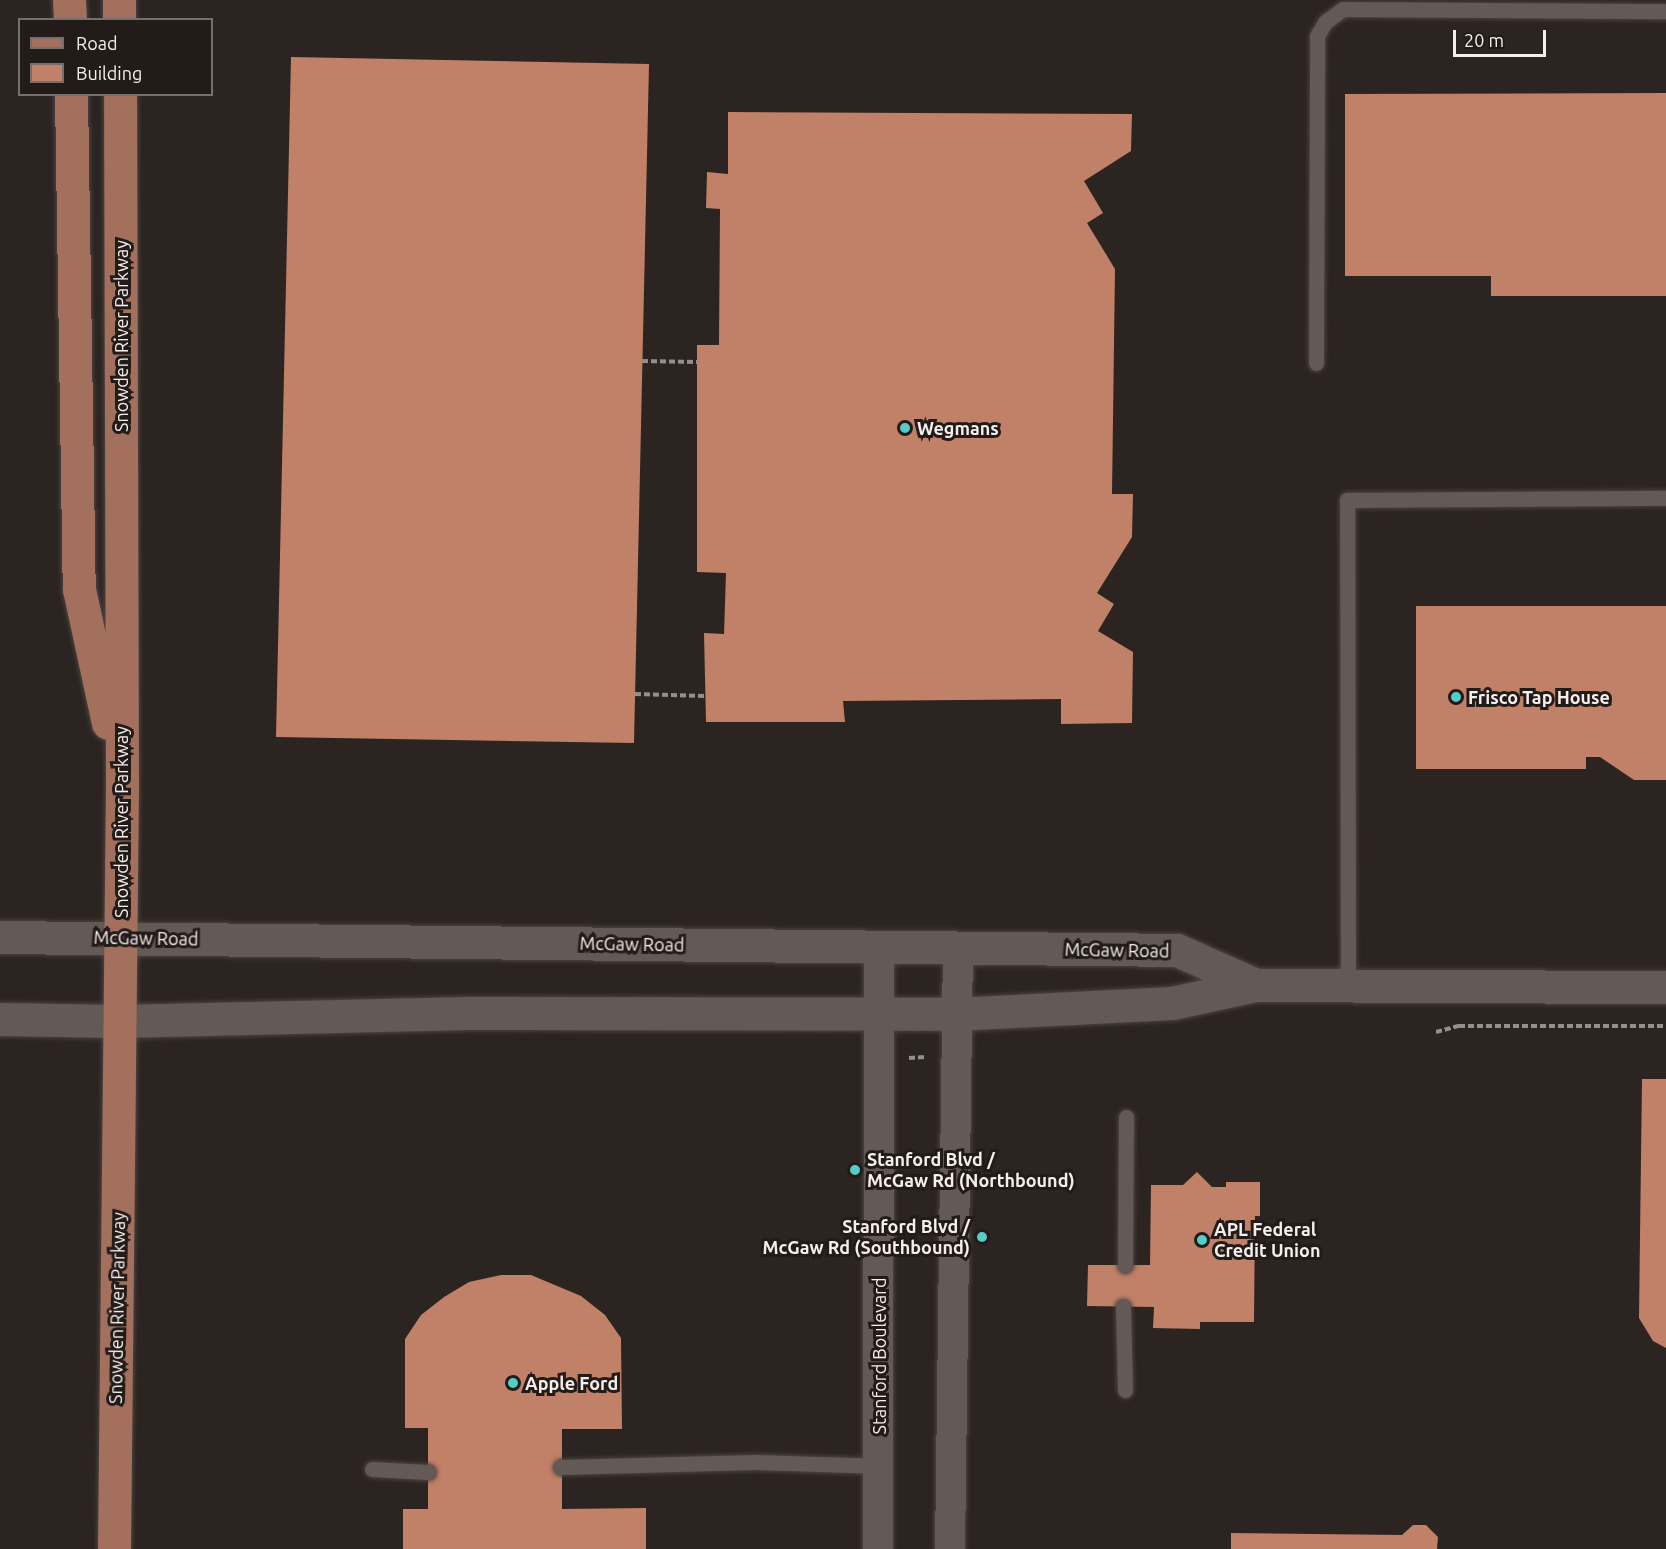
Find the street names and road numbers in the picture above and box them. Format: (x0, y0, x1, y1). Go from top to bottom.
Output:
street label: Snowden River Parkway (110, 240, 132, 432)
street label: Snowden River Parkway (110, 726, 132, 918)
street label: McGaw Road (93, 926, 199, 950)
street label: McGaw Road (579, 932, 685, 956)
street label: McGaw Road (1064, 938, 1170, 962)
street label: Snowden River Parkway (105, 1212, 129, 1404)
street label: Stanford Boulevard (868, 1277, 890, 1435)

